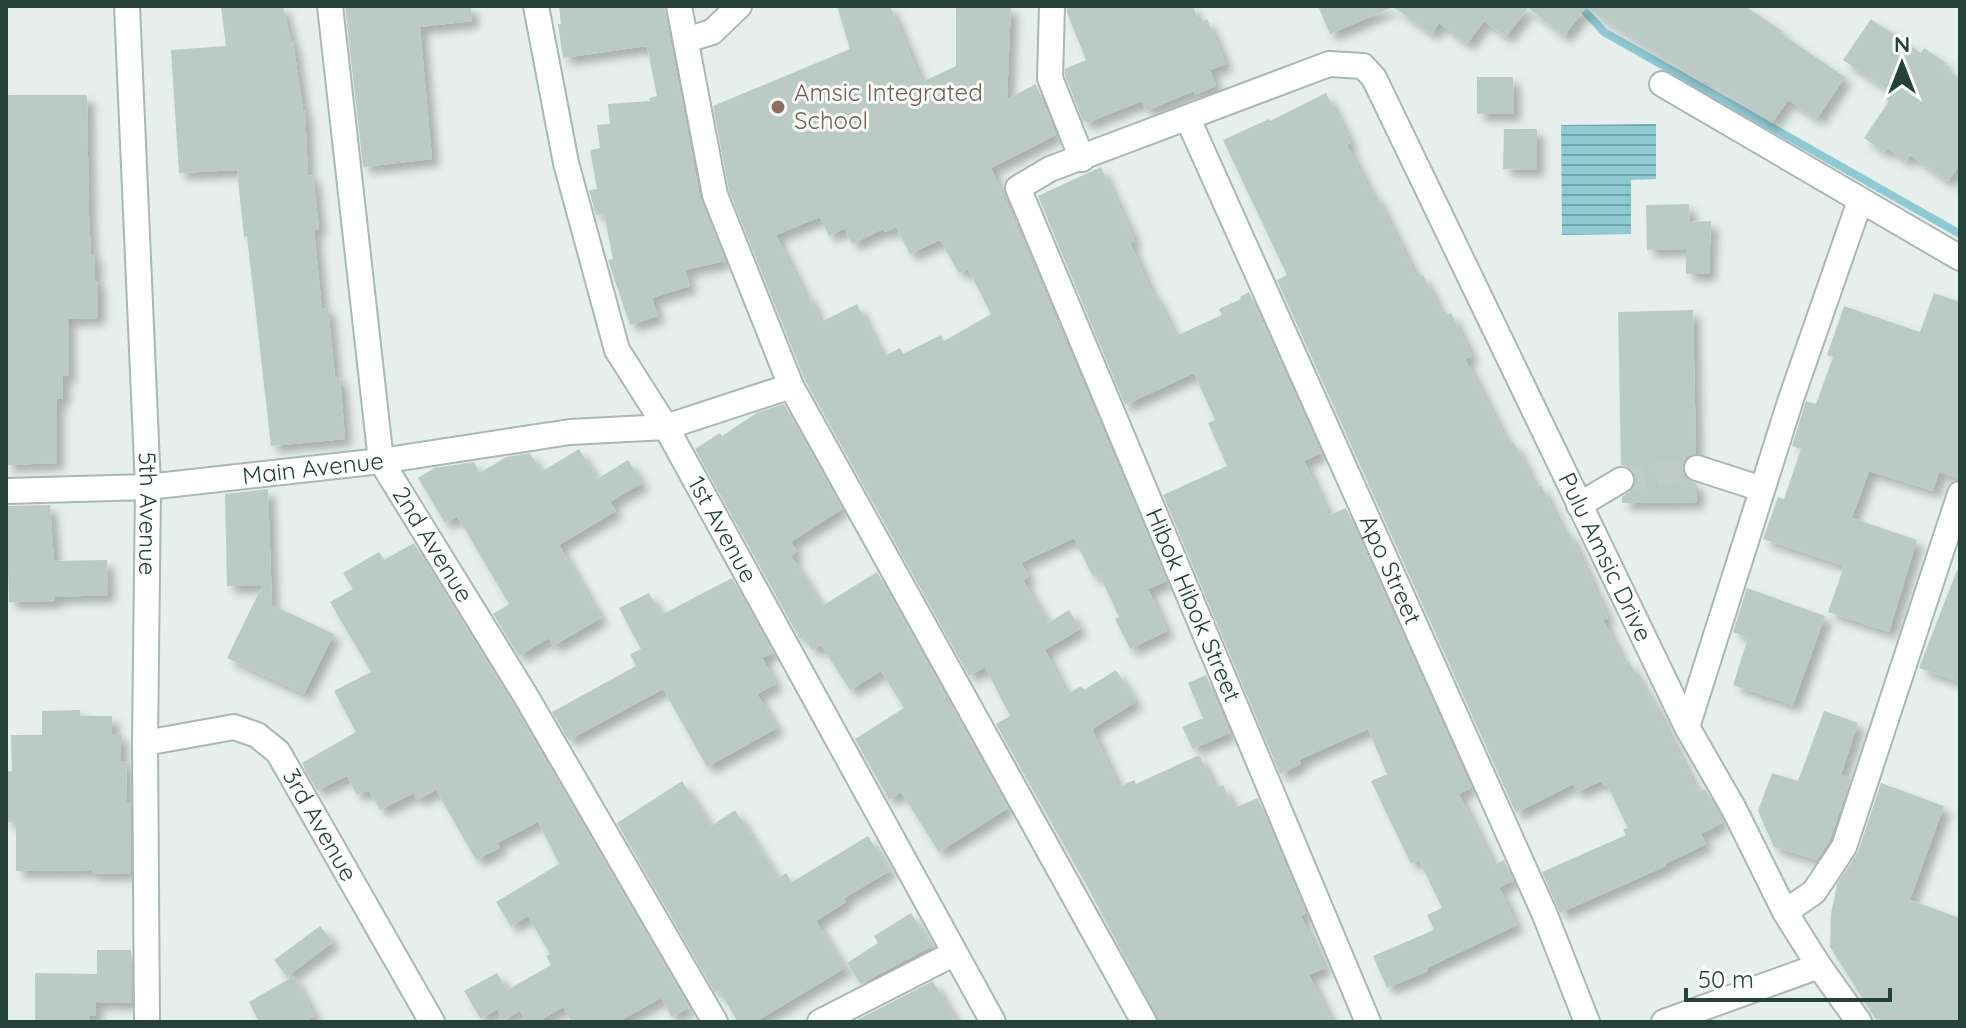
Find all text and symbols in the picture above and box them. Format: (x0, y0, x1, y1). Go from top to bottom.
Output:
north arrow (1862, 24, 1942, 104)
text: N (1894, 30, 1910, 58)
place label: Amsic Integrated School (794, 77, 983, 135)
marker: Amsic Integrated School (769, 98, 787, 116)
street label: Main Avenue (241, 445, 385, 490)
street label: 5th Avenue (132, 451, 164, 575)
street label: Pulu Amsic Drive (1552, 467, 1659, 646)
street label: 1st Avenue (682, 471, 765, 588)
street label: 2nd Avenue (386, 481, 480, 607)
street label: Hibok Hibok Street (1140, 503, 1248, 706)
street label: Apo Street (1353, 510, 1429, 629)
street label: 3rd Avenue (277, 763, 364, 886)
scale bar (1686, 952, 1890, 1002)
text: 50 m (1698, 964, 1754, 994)

